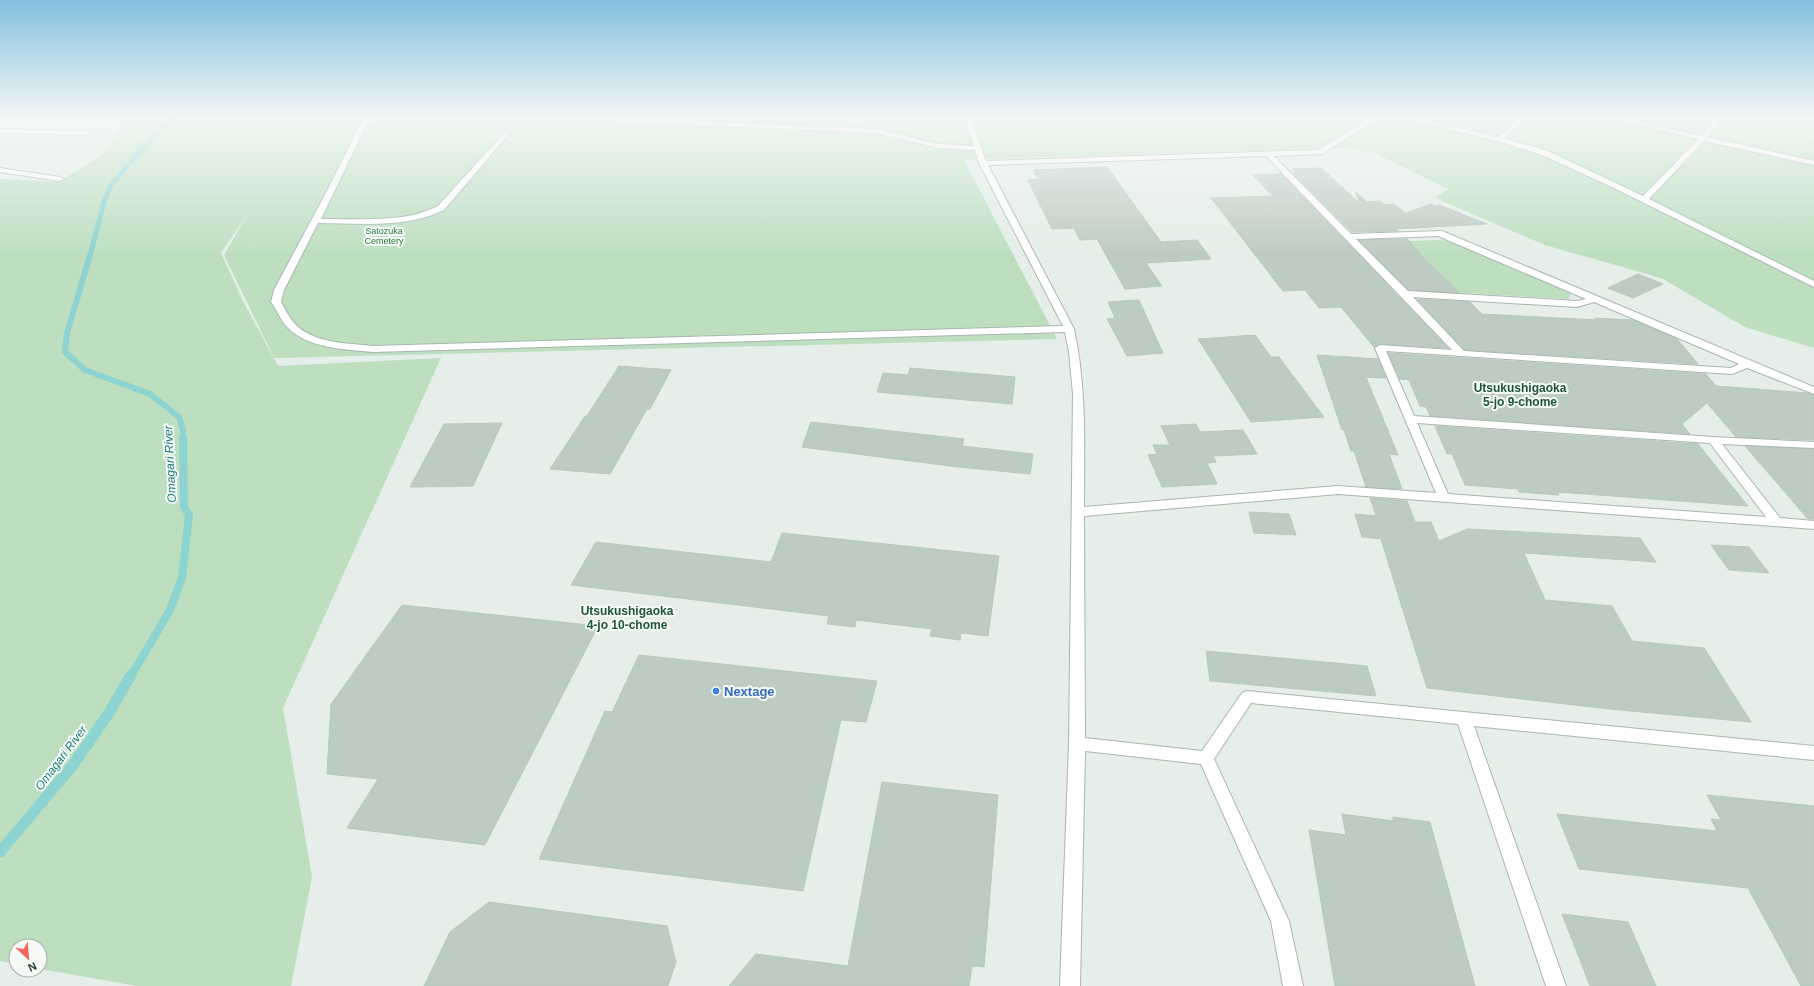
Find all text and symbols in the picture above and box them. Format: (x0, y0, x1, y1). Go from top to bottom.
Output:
park label: Satozuka Cemetery (364, 226, 404, 246)
district label: Utsukushigaoka 5-jo 9-chome (1474, 381, 1567, 409)
water label: Omagari River (161, 424, 179, 503)
district label: Utsukushigaoka 4-jo 10-chome (581, 604, 674, 632)
place label: Nextage (724, 684, 775, 699)
marker: Nextage (711, 686, 721, 696)
water label: Omagari River (32, 722, 90, 793)
north arrow (8, 938, 48, 978)
text: N (26, 960, 39, 974)

